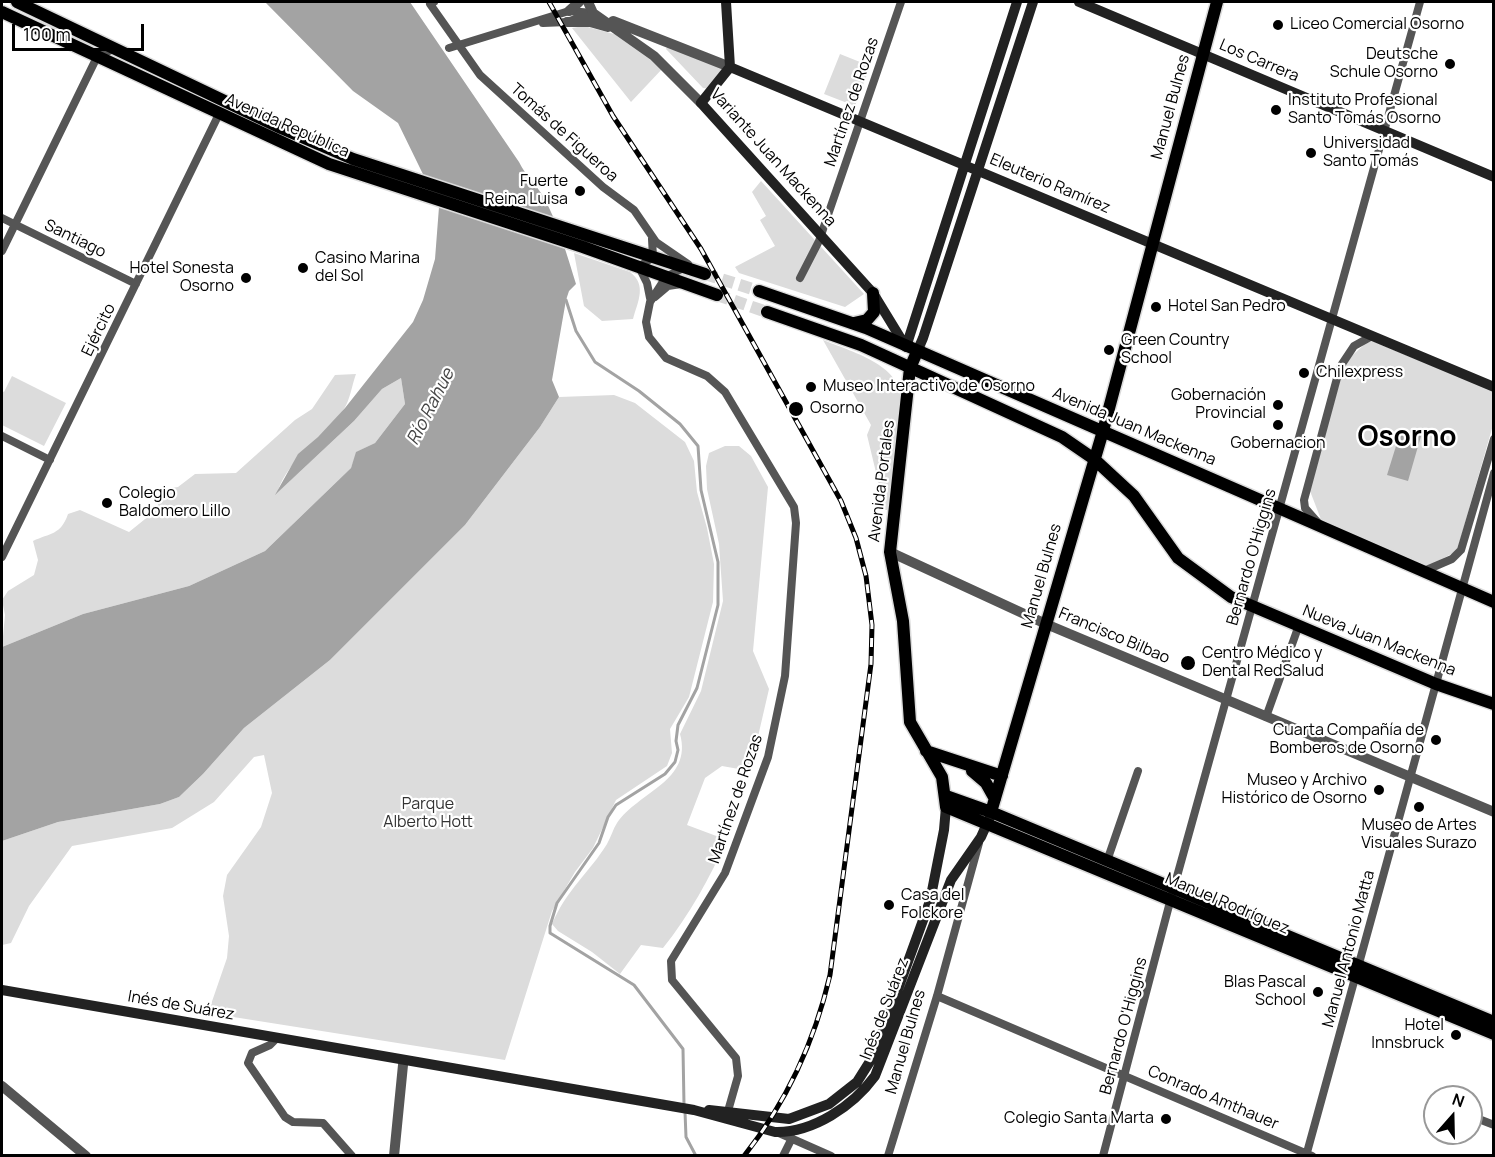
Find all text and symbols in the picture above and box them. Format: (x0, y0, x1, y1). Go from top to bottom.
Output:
scale bar (15, 12, 147, 50)
place label: Liceo Comercial Osorno (1290, 15, 1464, 35)
marker: Liceo Comercial Osorno (1271, 18, 1285, 32)
text: 100 m (23, 22, 71, 46)
street label: Martínez de Rozas (821, 35, 883, 169)
street label: Los Carrera (1216, 36, 1302, 86)
place label: Deutsche Schule Osorno (1330, 45, 1438, 83)
street label: Manuel Bulnes (1148, 52, 1194, 162)
marker: Deutsche Schule Osorno (1443, 57, 1457, 71)
street label: Tomás de Figueroa (506, 80, 622, 186)
street label: Variante Juan Mackenna (706, 85, 840, 231)
street label: Avenida República (222, 90, 352, 162)
place label: Instituto Profesional Santo Tomás Osorno (1288, 91, 1441, 129)
marker: Instituto Profesional Santo Tomás Osorno (1269, 103, 1283, 117)
place label: Universidad Santo Tomás (1323, 134, 1419, 172)
marker: Universidad Santo Tomás (1304, 146, 1318, 160)
street label: Eleuterio Ramírez (987, 150, 1113, 218)
place label: Fuerte Reina Luisa (485, 172, 568, 210)
marker: Fuerte Reina Luisa (573, 184, 587, 198)
street label: Santiago (41, 216, 109, 262)
place label: Casino Marina del Sol (315, 249, 420, 287)
place label: Hotel Sonesta Osorno (129, 259, 234, 297)
marker: Casino Marina del Sol (296, 261, 310, 275)
marker: Hotel Sonesta Osorno (239, 271, 253, 285)
place label: Hotel San Pedro (1168, 297, 1286, 317)
marker: Hotel San Pedro (1149, 300, 1163, 314)
street label: Ejército (78, 301, 120, 359)
place label: Green Country School (1121, 331, 1229, 369)
marker: Green Country School (1102, 343, 1116, 357)
place label: Chilexpress (1316, 363, 1403, 383)
water label: Río Rahue (403, 365, 459, 449)
marker: Chilexpress (1297, 366, 1311, 380)
place label: Museo Interactivo de Osorno (823, 377, 1035, 397)
marker: Museo Interactivo de Osorno (804, 380, 818, 394)
street label: Avenida Juan Mackenna (1049, 384, 1219, 470)
place label: Gobernación Provincial (1171, 386, 1266, 424)
marker: Gobernación Provincial (1271, 398, 1285, 412)
place label: Osorno (810, 399, 864, 419)
marker: Osorno (787, 400, 805, 418)
marker: Gobernacion (1271, 418, 1285, 432)
street label: Avenida Portales (865, 419, 899, 543)
district label: Osorno (1357, 421, 1457, 455)
place label: Gobernacion (1230, 434, 1326, 454)
place label: Colegio Baldomero Lillo (119, 484, 230, 522)
street label: Bernardo O'Higgins (1223, 486, 1281, 628)
marker: Colegio Baldomero Lillo (100, 496, 114, 510)
street label: Manuel Bulnes (1018, 522, 1066, 630)
street label: Nueva Juan Mackenna (1300, 601, 1458, 681)
street label: Francisco Bilbao (1055, 604, 1173, 668)
place label: Centro Médico y Dental RedSalud (1202, 644, 1324, 682)
marker: Centro Médico y Dental RedSalud (1179, 654, 1197, 672)
place label: Cuarta Compañía de Bomberos de Osorno (1270, 721, 1424, 759)
street label: Martínez de Rozas (705, 732, 767, 866)
marker: Cuarta Compañía de Bomberos de Osorno (1429, 733, 1443, 747)
place label: Museo y Archivo Histórico de Osorno (1221, 771, 1367, 809)
marker: Museo y Archivo Histórico de Osorno (1372, 783, 1386, 797)
park label: Parque Alberto Hott (383, 795, 473, 833)
marker: Museo de Artes Visuales Surazo (1412, 800, 1426, 814)
place label: Museo de Artes Visuales Surazo (1361, 816, 1477, 854)
street label: Manuel Antonio Matta (1319, 868, 1379, 1030)
street label: Manuel Rodríguez (1162, 869, 1292, 939)
place label: Casa del Folckore (901, 886, 964, 924)
marker: Casa del Folckore (882, 898, 896, 912)
street label: Inés de Suárez (857, 955, 913, 1063)
street label: Bernardo O'Higgins (1096, 955, 1152, 1097)
place label: Blas Pascal School (1224, 973, 1306, 1011)
marker: Blas Pascal School (1311, 985, 1325, 999)
street label: Inés de Suárez (126, 987, 236, 1025)
street label: Manuel Bulnes (882, 988, 930, 1096)
place label: Hotel Innsbruck (1371, 1016, 1444, 1054)
marker: Hotel Innsbruck (1449, 1028, 1463, 1042)
street label: Conrado Amthauer (1145, 1062, 1281, 1134)
north arrow (1423, 1085, 1483, 1145)
text: N (1449, 1088, 1468, 1112)
place label: Colegio Santa Marta (1004, 1109, 1154, 1129)
marker: Colegio Santa Marta (1159, 1112, 1173, 1126)

